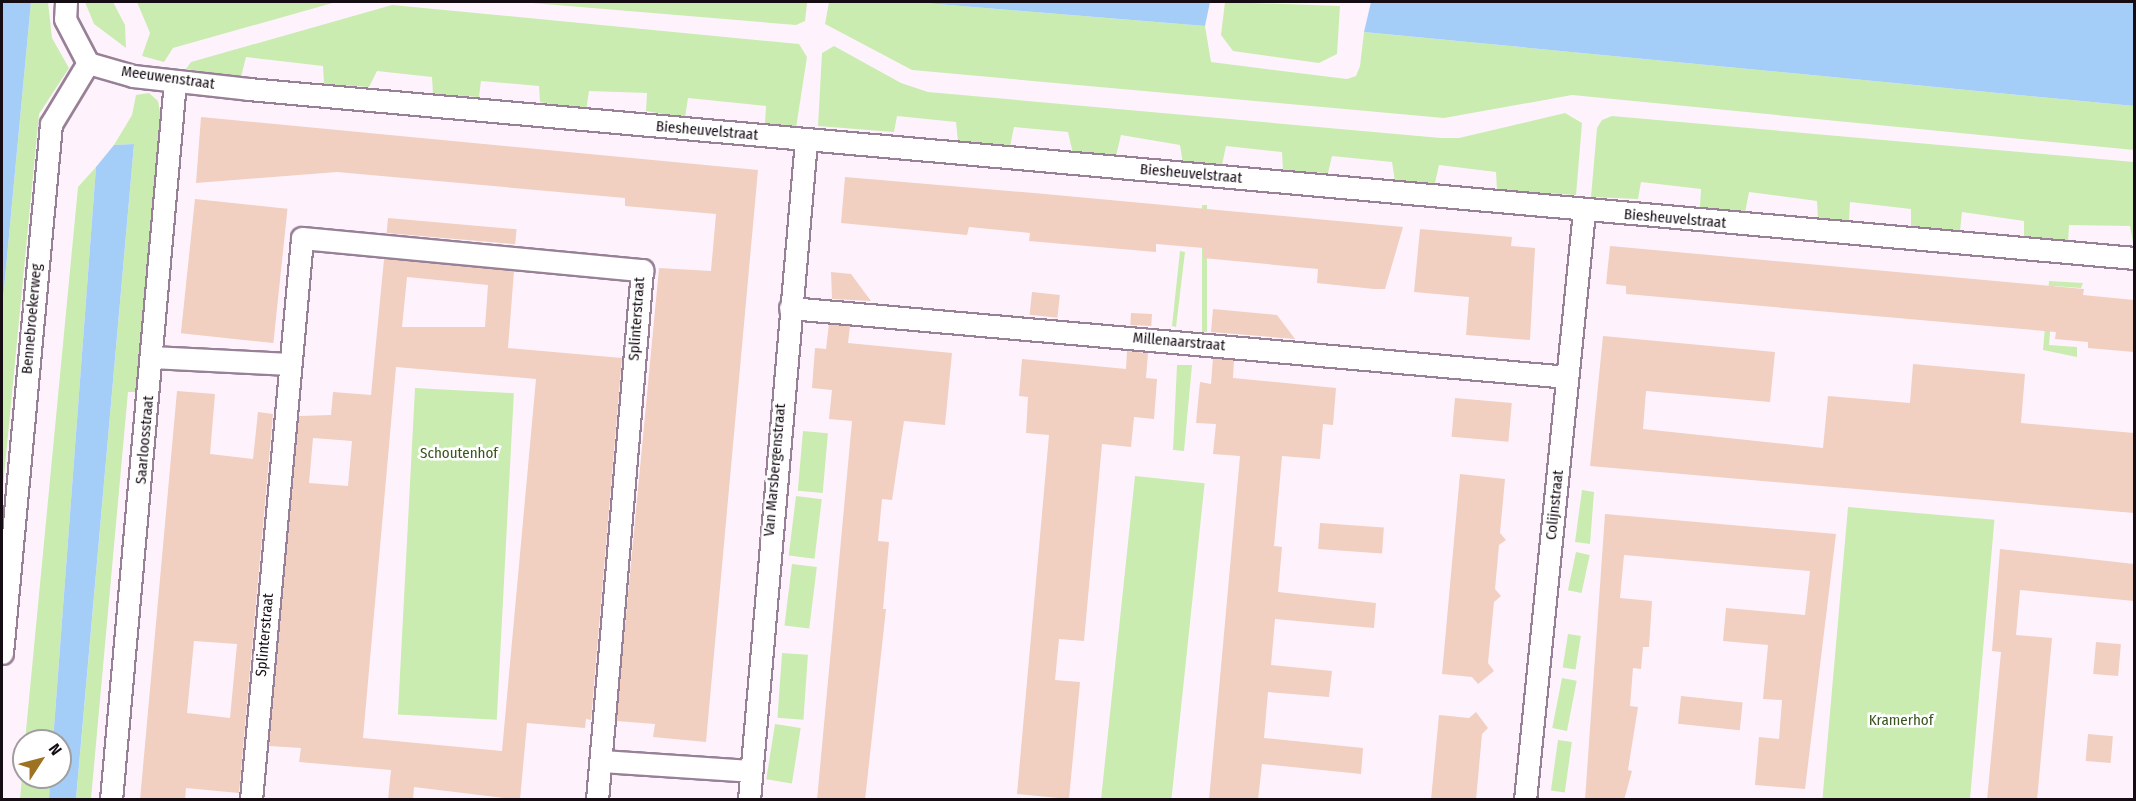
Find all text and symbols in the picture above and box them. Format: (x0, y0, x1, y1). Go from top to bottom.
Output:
street label: Meeuwenstraat (120, 63, 216, 93)
street label: Biesheuvelstraat (655, 118, 759, 144)
street label: Biesheuvelstraat (1139, 161, 1243, 187)
street label: Biesheuvelstraat (1623, 206, 1727, 232)
street label: Bennebroekerweg (18, 263, 46, 375)
street label: Splinterstraat (625, 277, 649, 361)
street label: Millenaarstraat (1132, 329, 1226, 355)
street label: Saarloosstraat (132, 395, 158, 485)
street label: Van Marsbergenstraat (760, 403, 790, 537)
park label: Schoutenhof (420, 445, 498, 463)
street label: Colijnstraat (1542, 469, 1568, 541)
street label: Splinterstraat (252, 592, 278, 678)
park label: Kramerhof (1869, 712, 1933, 730)
north arrow (12, 729, 72, 789)
text: N (45, 740, 66, 759)

